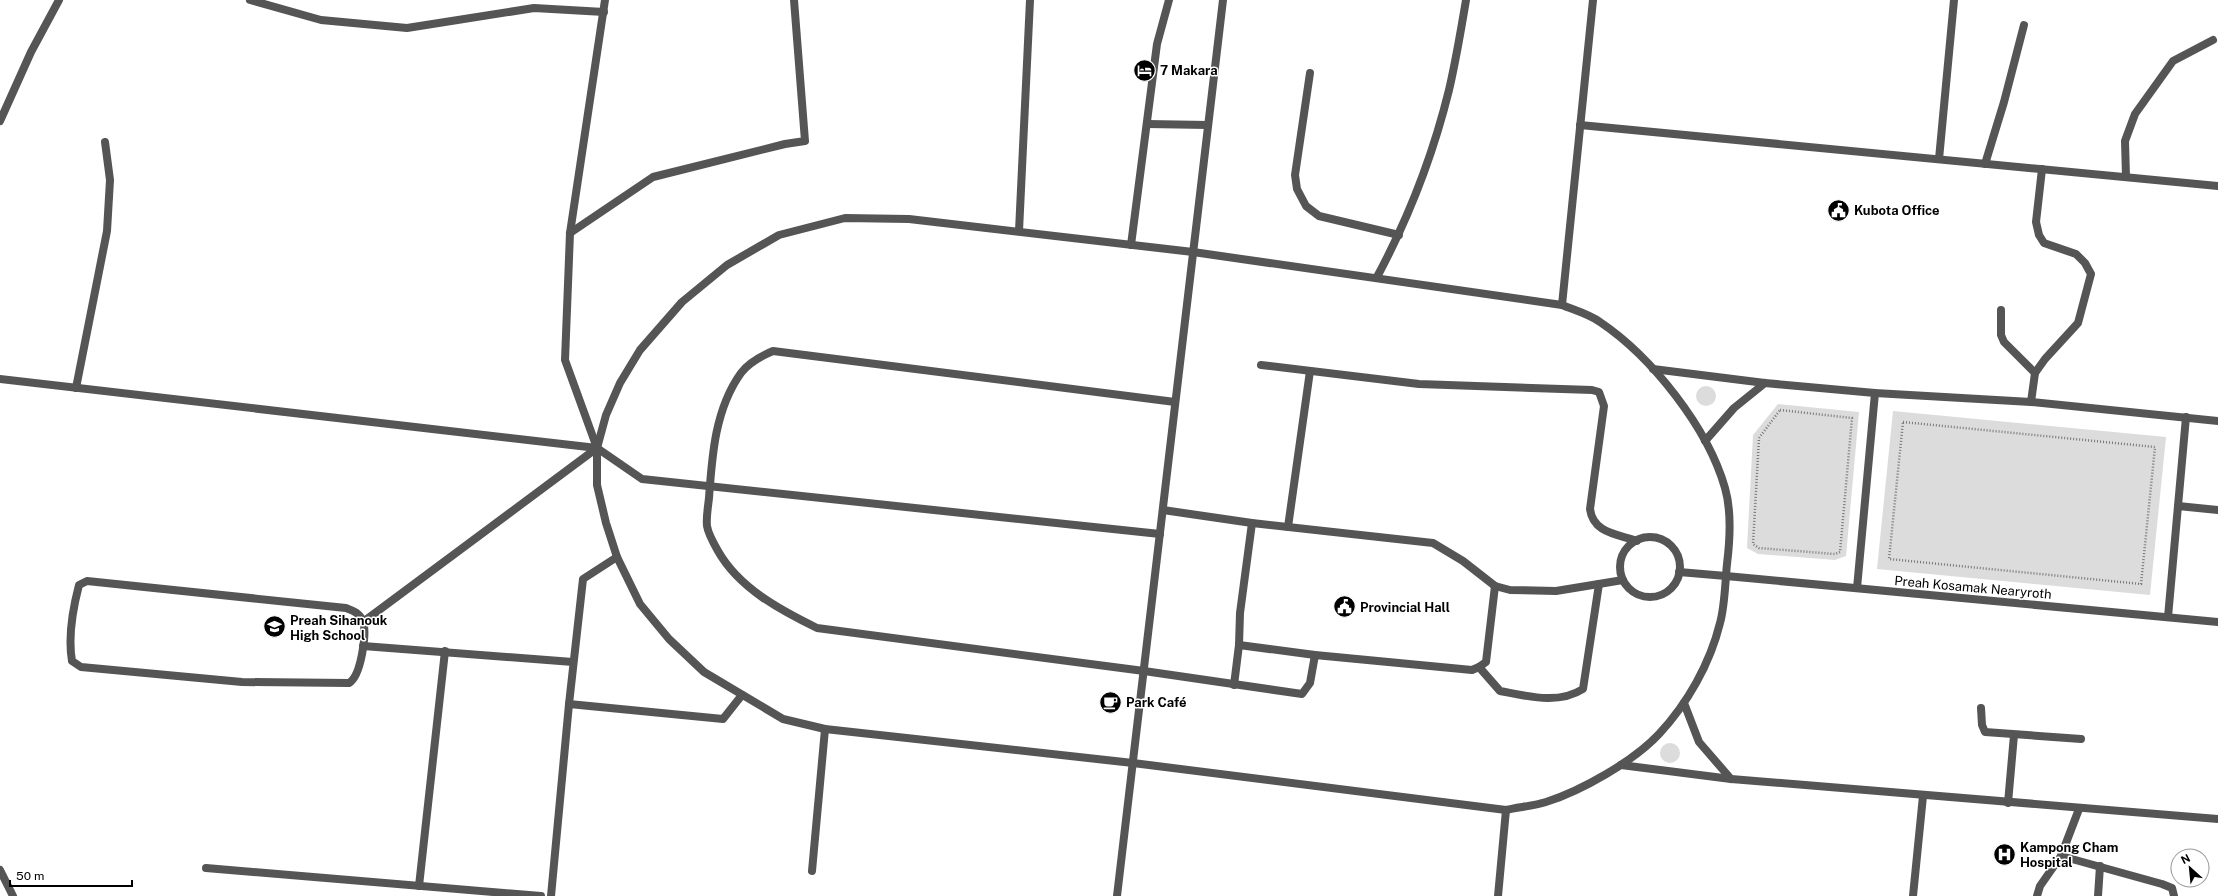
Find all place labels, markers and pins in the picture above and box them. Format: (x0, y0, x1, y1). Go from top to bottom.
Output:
hotel icon: 7 Makara (1132, 57, 1158, 83)
place label: 7 Makara (1160, 63, 1218, 78)
public building icon: Kubota Office (1825, 197, 1851, 223)
place label: Kubota Office (1854, 203, 1940, 218)
public building icon: Provincial Hall (1331, 594, 1357, 620)
place label: Provincial Hall (1360, 600, 1450, 615)
place label: Preah Sihanouk High School (290, 613, 388, 643)
school or university icon: Preah Sihanouk High School (261, 614, 287, 640)
cafe icon: Park Café (1098, 689, 1124, 715)
place label: Park Café (1126, 695, 1187, 710)
place label: Kampong Cham Hospital (2020, 840, 2118, 870)
hospital icon: Kampong Cham Hospital (1991, 841, 2017, 867)

